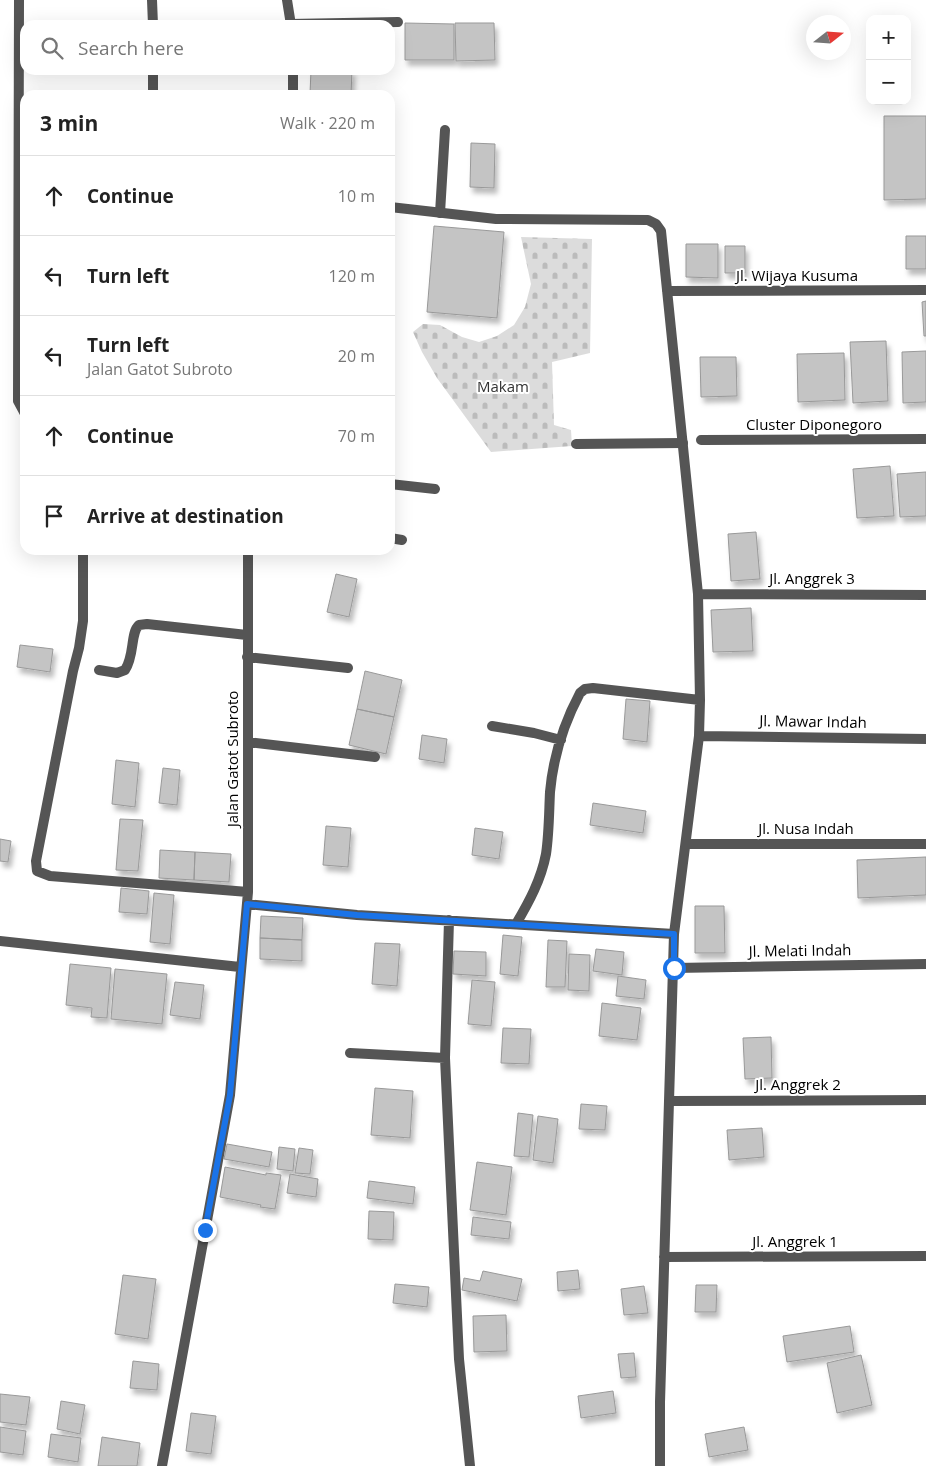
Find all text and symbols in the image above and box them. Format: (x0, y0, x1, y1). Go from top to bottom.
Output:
north arrow (806, 15, 851, 60)
map controls (866, 15, 911, 105)
button: + (866, 15, 911, 60)
search box (20, 20, 395, 75)
icon: search (38, 34, 66, 62)
text: Search here (78, 35, 184, 61)
button: − (866, 60, 911, 105)
text: 3 min (40, 109, 98, 137)
text: Walk · 220 m (280, 112, 375, 134)
icon: ahead (40, 182, 68, 210)
text: Continue (87, 183, 174, 209)
text: 10 m (338, 185, 375, 207)
icon: left (40, 262, 68, 290)
text: Turn left (87, 263, 169, 289)
text: 120 m (329, 265, 375, 287)
street label: Jl. Wijaya Kusuma (734, 265, 858, 285)
text: Turn left (87, 332, 169, 358)
icon: left (40, 342, 68, 370)
text: 20 m (338, 345, 375, 367)
text: Jalan Gatot Subroto (87, 358, 233, 380)
park label: Makam (477, 376, 529, 396)
street label: Cluster Diponegoro (746, 414, 882, 434)
icon: ahead (40, 422, 68, 450)
text: Continue (87, 423, 174, 449)
text: 70 m (338, 425, 375, 447)
icon: arrive (40, 502, 68, 530)
text: Arrive at destination (87, 503, 284, 529)
street label: Jl. Anggrek 3 (767, 568, 855, 588)
street label: Jalan Gatot Subroto (222, 691, 242, 829)
street label: Jl. Mawar Indah (757, 710, 867, 732)
street label: Jl. Nusa Indah (756, 818, 854, 838)
street label: Jl. Melati Indah (746, 939, 852, 961)
route start (663, 957, 686, 980)
street label: Jl. Anggrek 2 (753, 1074, 841, 1094)
route end (194, 1219, 217, 1242)
street label: Jl. Anggrek 1 (750, 1231, 838, 1251)

